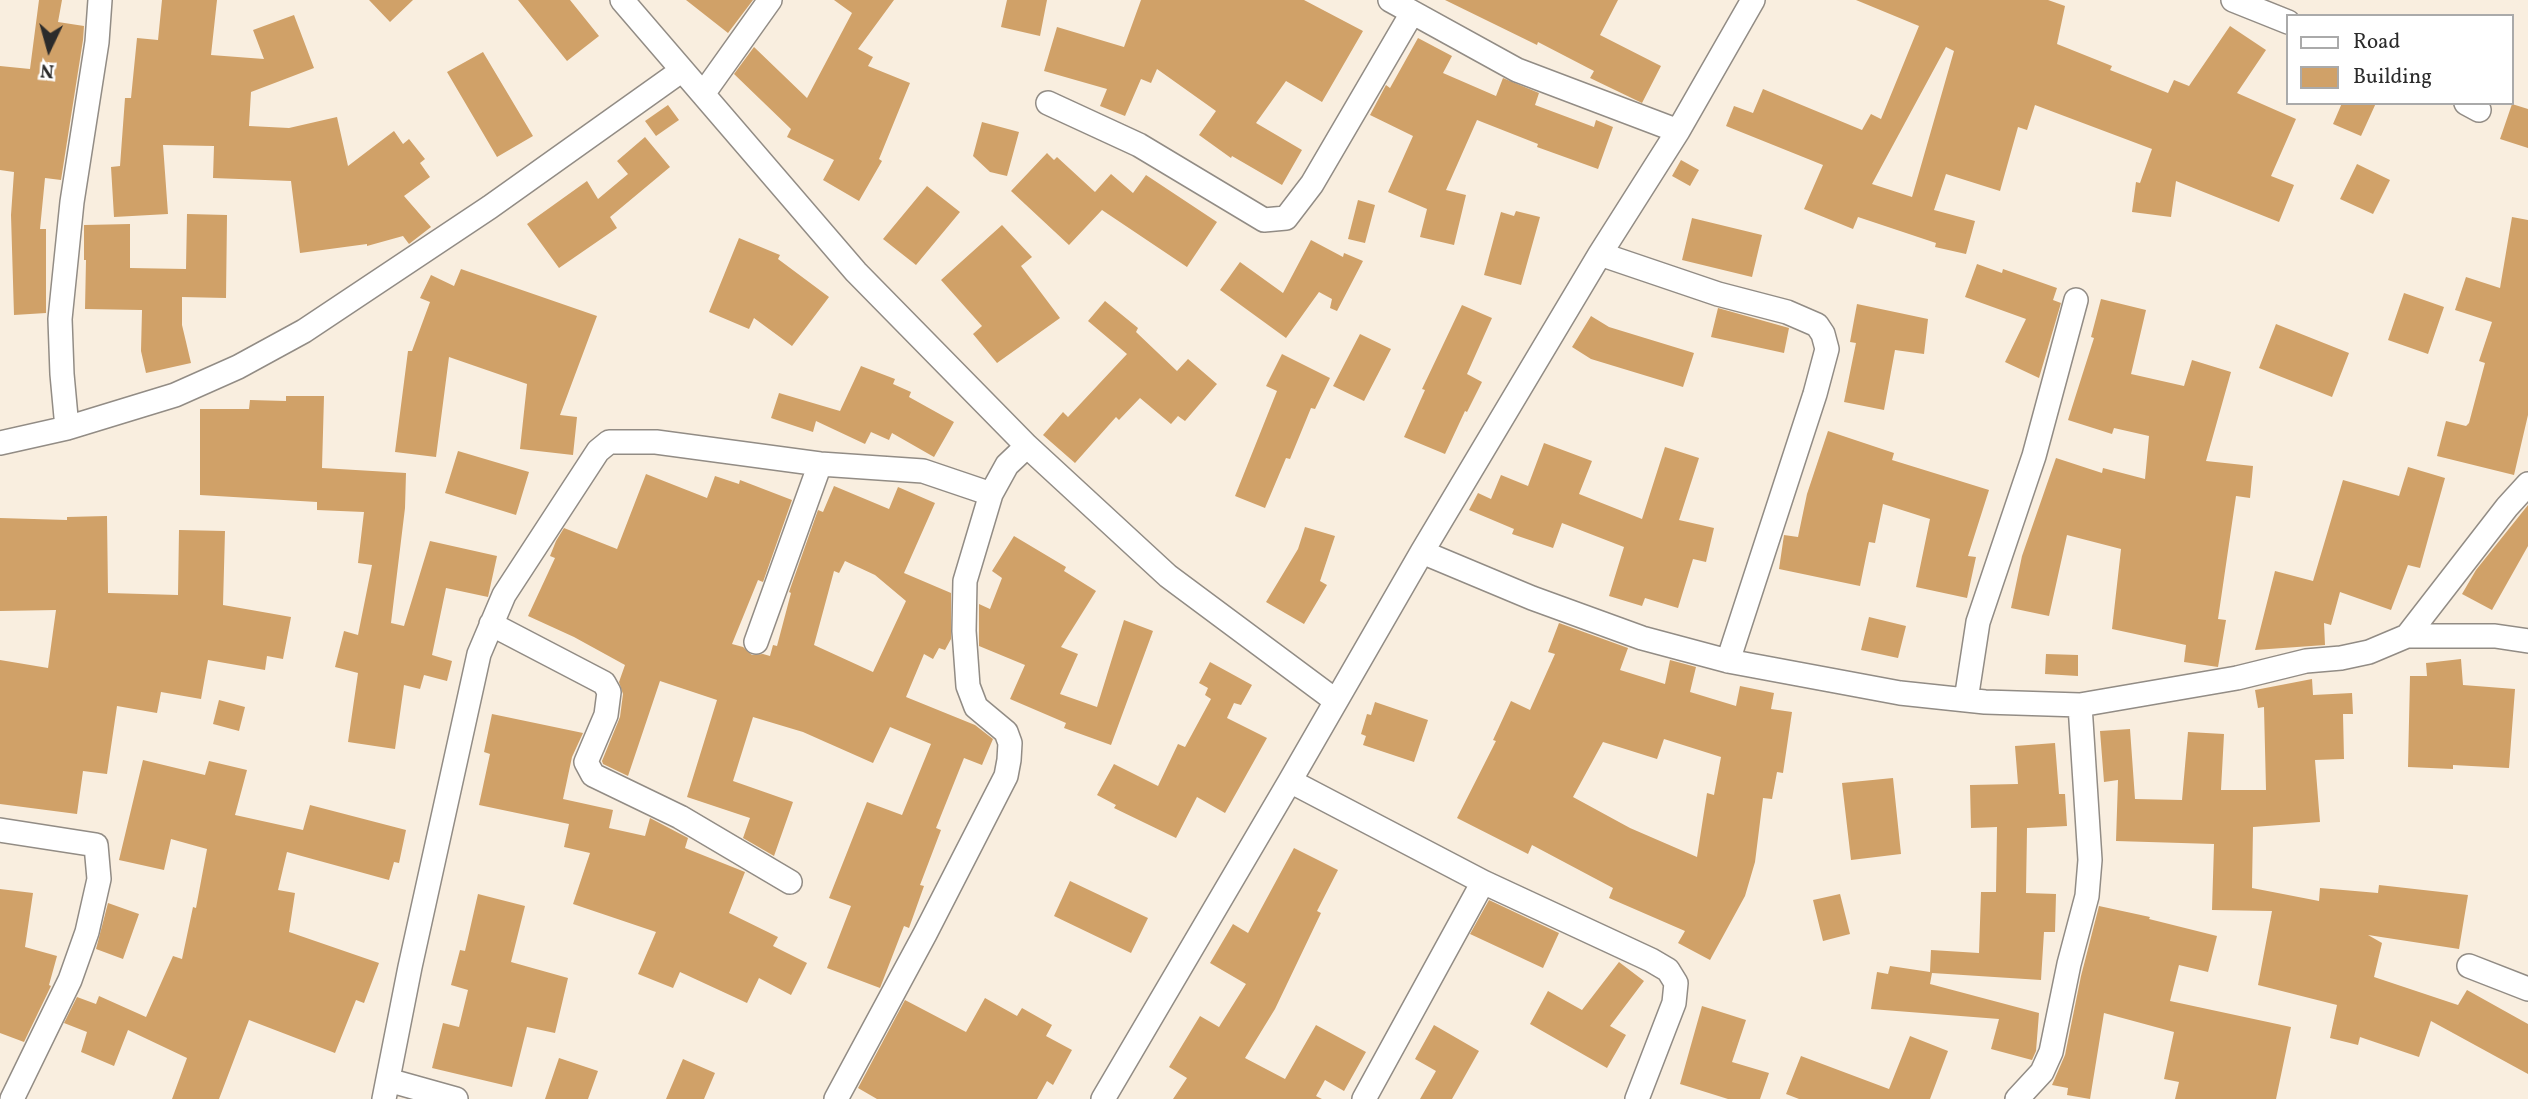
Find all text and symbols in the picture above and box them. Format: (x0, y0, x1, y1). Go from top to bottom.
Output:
north arrow (14, 14, 84, 84)
legend (2286, 14, 2514, 105)
text: Road (2353, 28, 2400, 57)
text: N (39, 56, 55, 83)
text: Building (2353, 63, 2432, 92)

